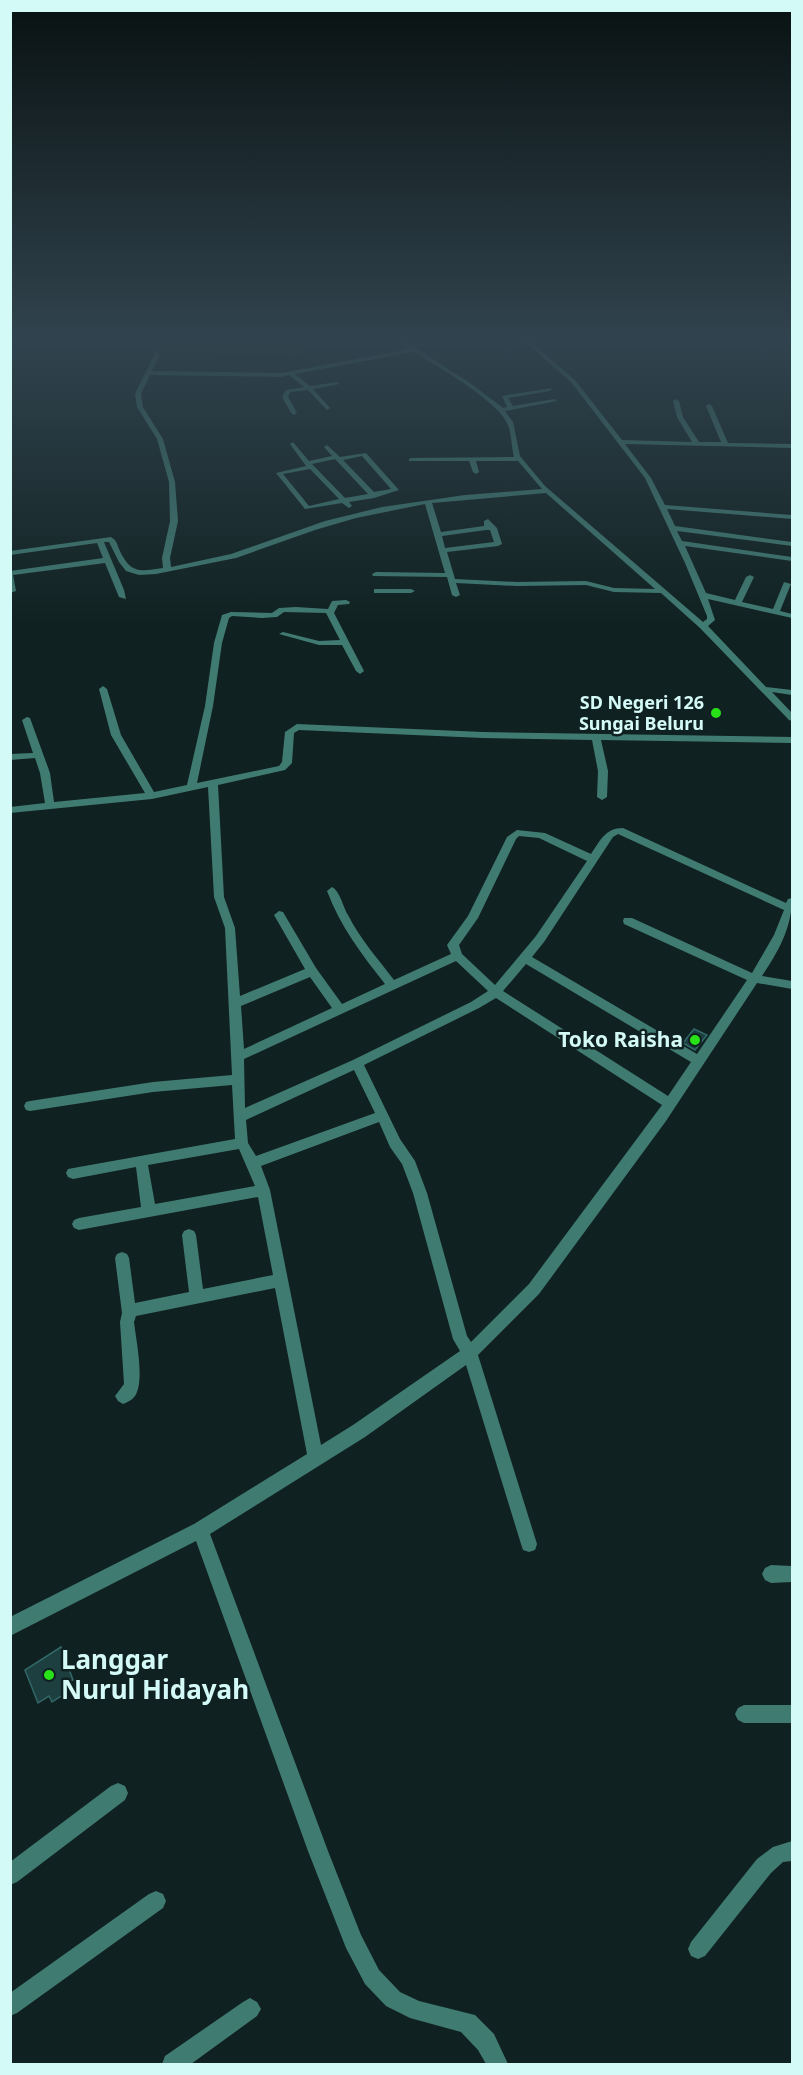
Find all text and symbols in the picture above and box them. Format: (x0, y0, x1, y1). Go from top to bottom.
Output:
place label: SD Negeri 126 Sungai Beluru (579, 690, 704, 735)
marker: SD Negeri 126 Sungai Beluru (709, 706, 723, 720)
place label: Toko Raisha (558, 1025, 683, 1053)
marker: Toko Raisha (688, 1033, 702, 1047)
place label: Langgar Nurul Hidayah (61, 1641, 249, 1707)
marker: Langgar Nurul Hidayah (42, 1668, 56, 1682)

